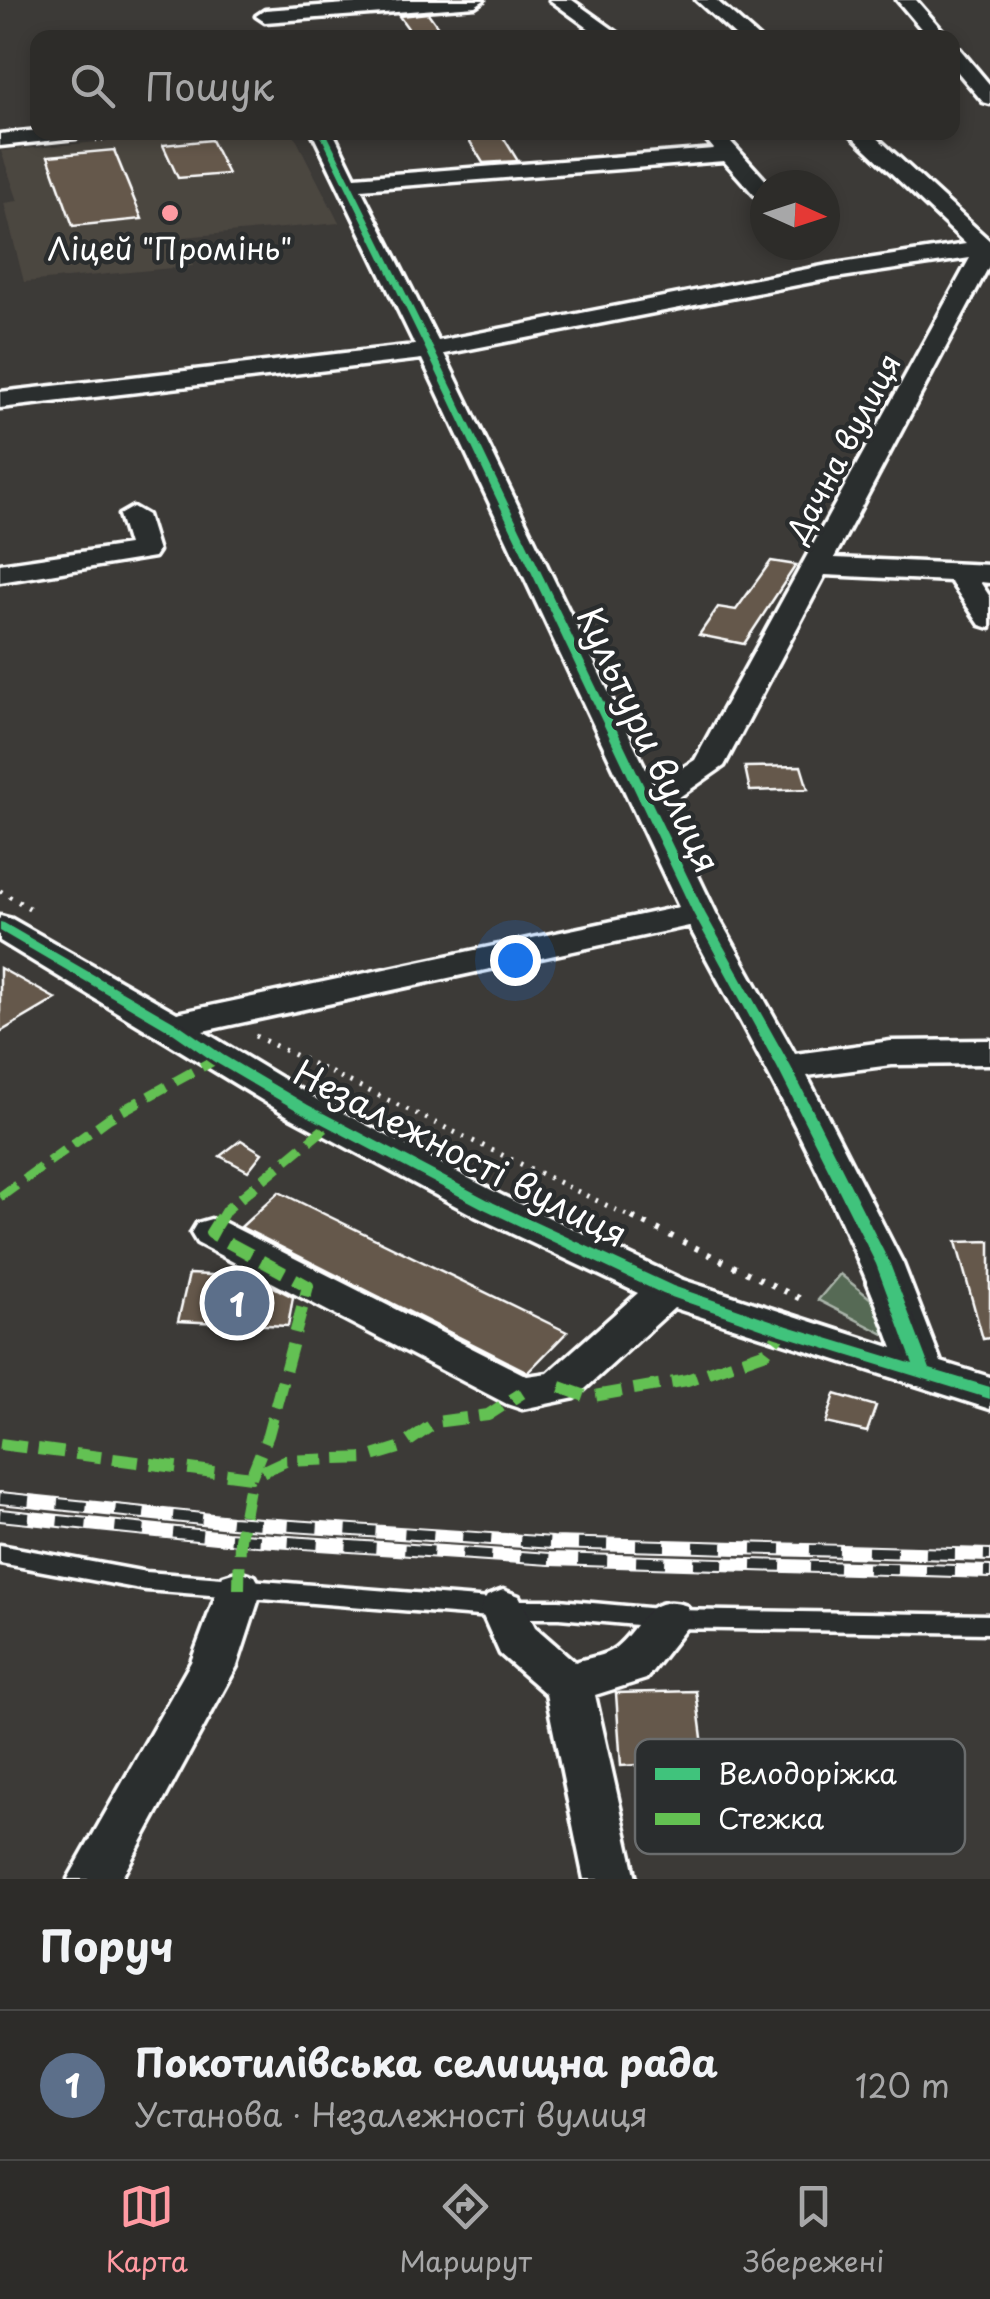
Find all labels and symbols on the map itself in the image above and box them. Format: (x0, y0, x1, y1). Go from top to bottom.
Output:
north arrow (750, 170, 840, 260)
marker: Ліцей "Промінь" (159, 202, 181, 224)
place label: Ліцей "Промінь" (48, 225, 292, 270)
street label: Дачна вулиця (773, 345, 911, 550)
street label: Культури вулиця (565, 597, 735, 881)
your location (490, 935, 541, 986)
street label: Незалежності вулиця (285, 1045, 637, 1259)
pin: 1 (204, 1266, 270, 1340)
legend (635, 1739, 965, 1854)
text: Велодоріжка (718, 1751, 897, 1794)
text: Стежка (718, 1796, 824, 1839)

